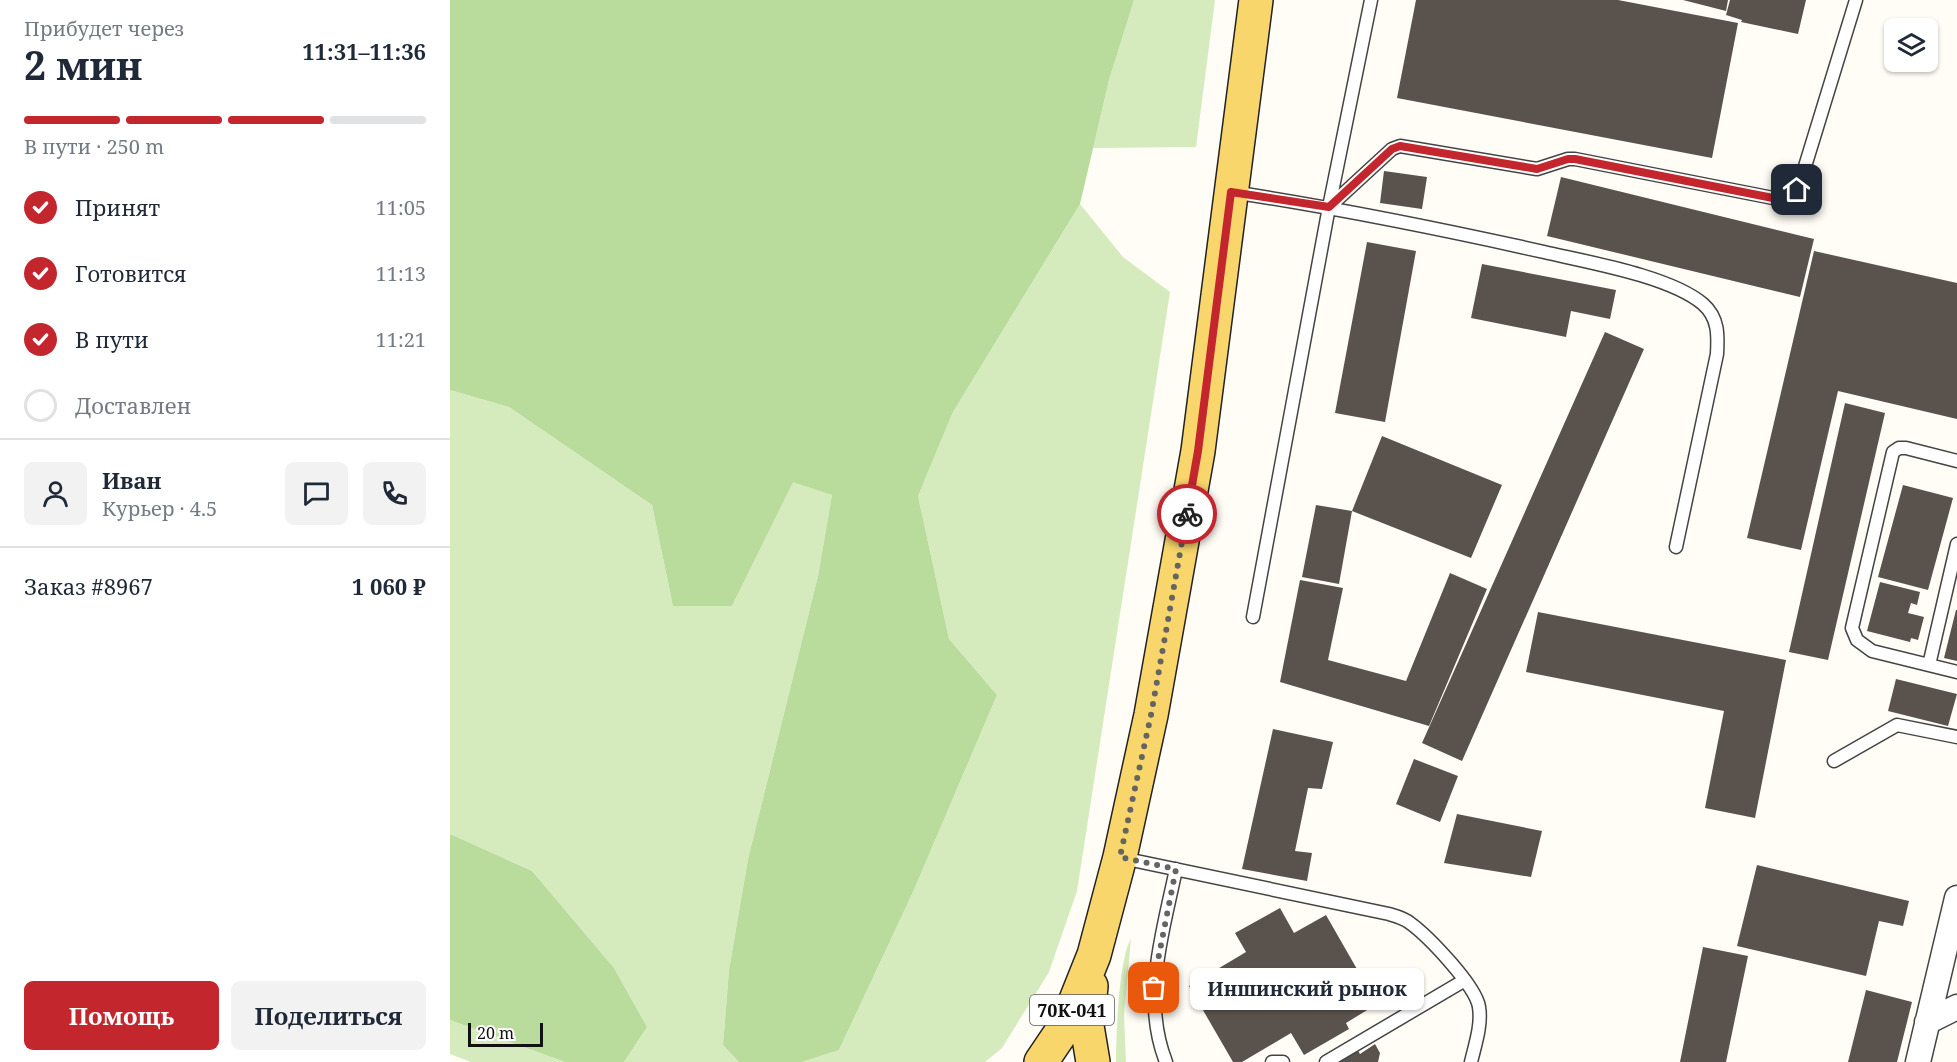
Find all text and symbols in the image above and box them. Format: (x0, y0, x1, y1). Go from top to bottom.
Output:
text: Прибудет через (24, 15, 184, 42)
map controls (1884, 18, 1938, 72)
button: layers (1884, 18, 1938, 72)
text: 11:31–11:36 (302, 36, 426, 66)
text: 2 мин (24, 38, 142, 91)
text: В пути · 250 m (24, 133, 164, 160)
pin (1771, 164, 1822, 215)
icon: home (1780, 173, 1813, 206)
icon: check (24, 191, 57, 224)
text: Принят (75, 192, 160, 222)
text: 11:05 (376, 194, 426, 221)
icon: check (24, 257, 57, 290)
text: Готовится (75, 258, 187, 288)
text: 11:13 (376, 260, 426, 287)
icon: check (24, 323, 57, 356)
text: В пути (75, 324, 149, 354)
text: 11:21 (376, 326, 426, 353)
text: Доставлен (75, 390, 191, 420)
button: person (24, 462, 87, 525)
button: chat (285, 462, 348, 525)
button: phone (363, 462, 426, 525)
text: Иван (102, 465, 161, 495)
courier (1157, 484, 1217, 544)
text: Курьер · 4.5 (102, 495, 217, 522)
icon: bike (1171, 498, 1204, 531)
text: Заказ #8967 (24, 571, 153, 601)
text: 1 060 ₽ (352, 571, 426, 601)
pin (1128, 962, 1179, 1013)
callout: Иншинский рынок (1190, 967, 1424, 1009)
icon: bag (1137, 971, 1170, 1004)
text: Иншинский рынок (1207, 975, 1407, 1002)
button: Помощь (24, 981, 219, 1050)
button: Поделиться (231, 981, 426, 1050)
road number: 70К-041 (1030, 995, 1114, 1025)
scale bar (468, 1020, 543, 1048)
text: 20 m (477, 1022, 514, 1044)

